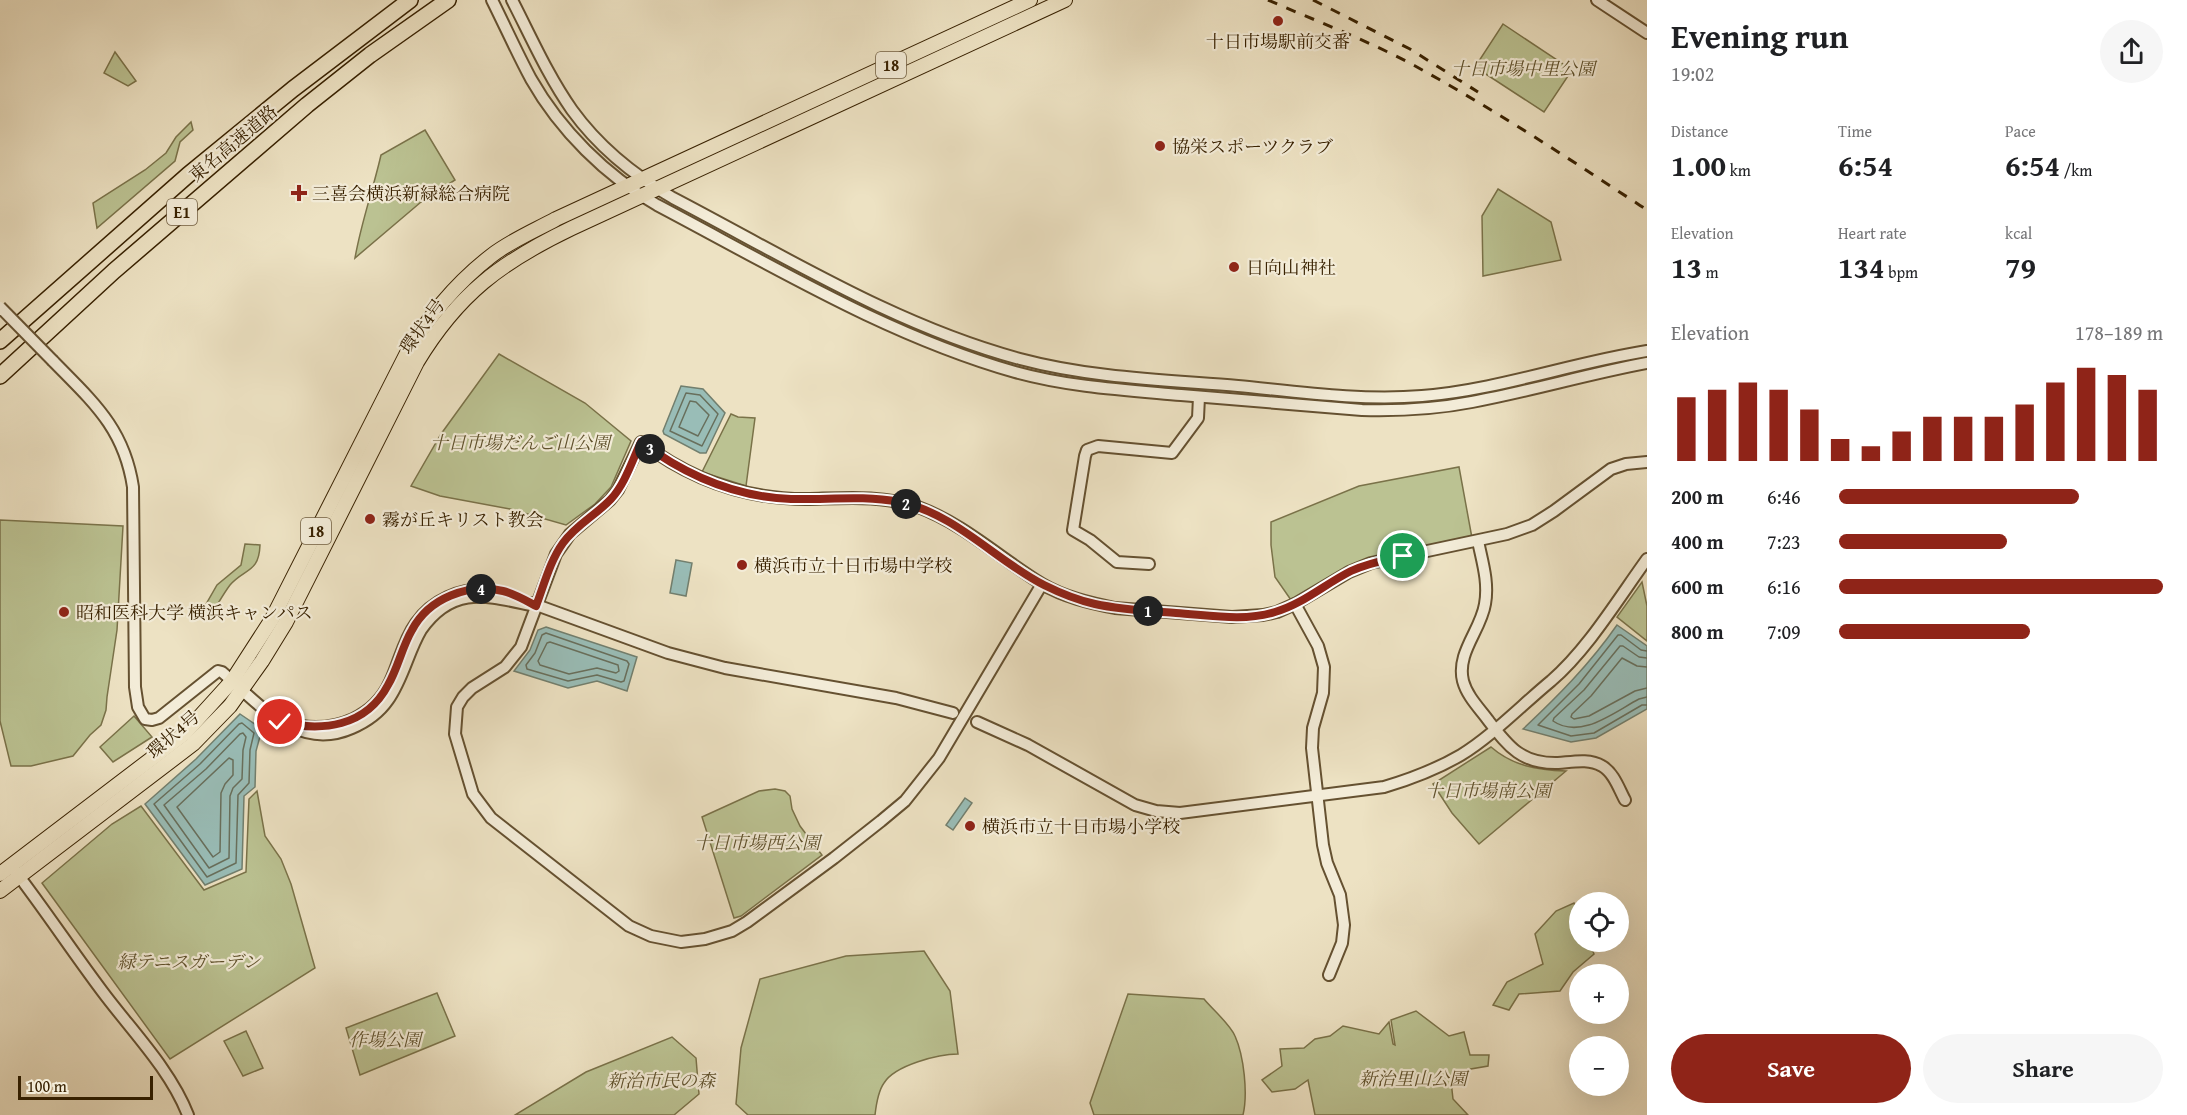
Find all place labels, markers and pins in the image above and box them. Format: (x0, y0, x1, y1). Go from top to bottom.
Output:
marker: 十日市場駅前交番 (1271, 14, 1285, 28)
place label: 十日市場駅前交番 (1206, 28, 1350, 55)
place label: 協栄スポーツクラブ (1172, 133, 1333, 160)
marker: 協栄スポーツクラブ (1153, 139, 1167, 153)
place label: 三喜会横浜新緑総合病院 (312, 180, 510, 207)
marker: 三喜会横浜新緑総合病院 (290, 184, 308, 202)
place label: 日向山神社 (1246, 254, 1336, 281)
marker: 日向山神社 (1227, 260, 1241, 274)
pin: 3 (635, 434, 665, 464)
pin: 2 (891, 489, 921, 519)
place label: 霧が丘キリスト教会 (382, 506, 544, 533)
marker: 霧が丘キリスト教会 (363, 512, 377, 526)
pin (1377, 530, 1428, 581)
place label: 横浜市立十日市場中学校 (754, 552, 952, 579)
marker: 横浜市立十日市場中学校 (735, 558, 749, 572)
pin: 4 (466, 574, 496, 604)
pin: 1 (1133, 596, 1163, 626)
place label: 昭和医科大学 横浜キャンパス (76, 599, 313, 626)
marker: 昭和医科大学 横浜キャンパス (57, 605, 71, 619)
pin (254, 696, 305, 747)
place label: 横浜市立十日市場小学校 (982, 813, 1180, 840)
marker: 横浜市立十日市場小学校 (963, 819, 977, 833)

